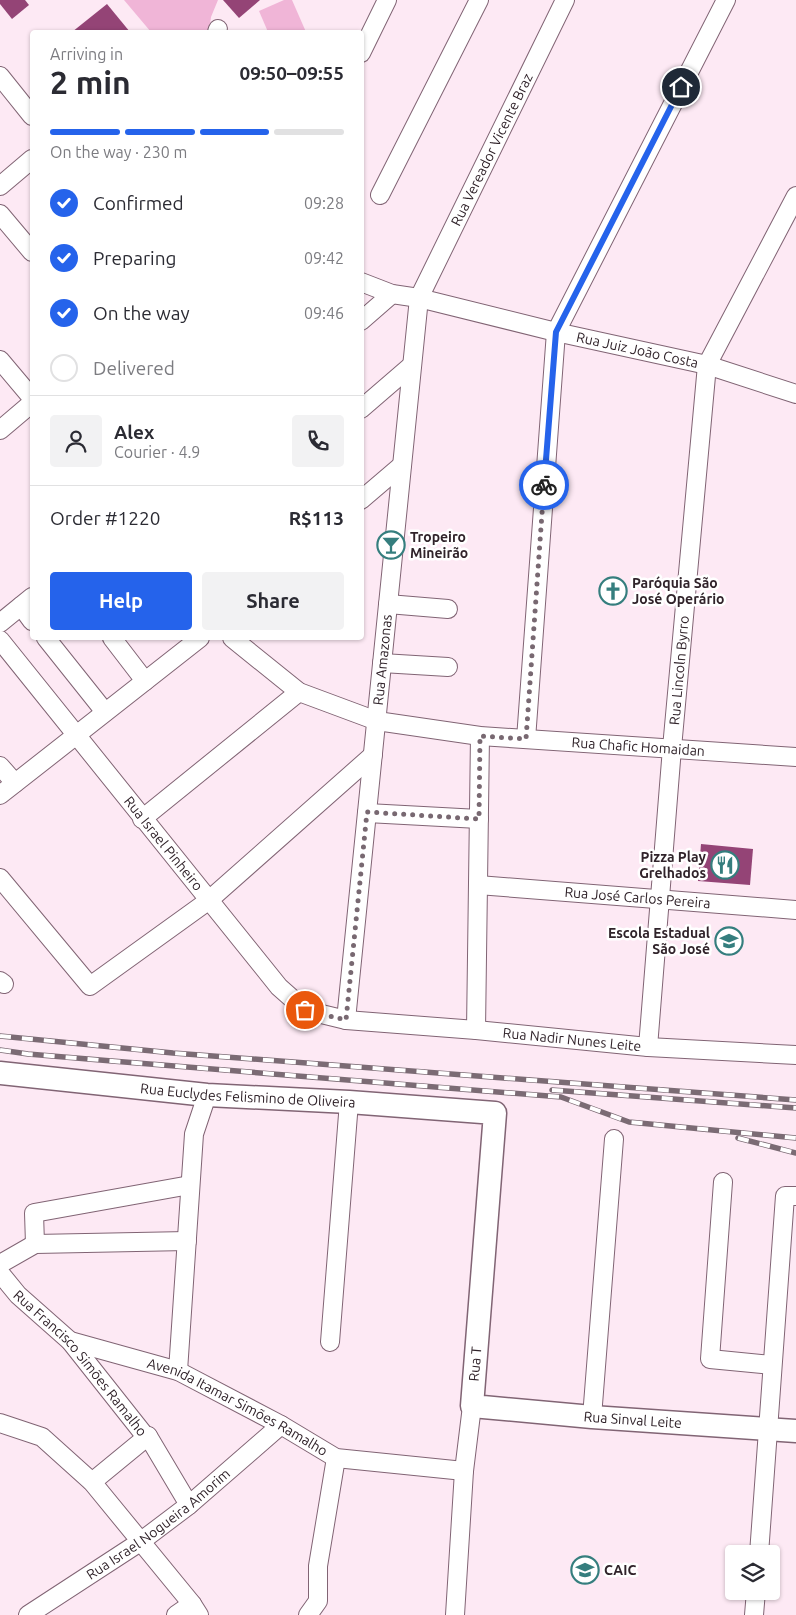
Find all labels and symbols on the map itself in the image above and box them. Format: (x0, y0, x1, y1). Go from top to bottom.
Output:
pin (660, 66, 702, 108)
street label: Rua Vereador Vicente Braz (448, 71, 536, 228)
street label: Rua Juiz João Costa (575, 329, 700, 371)
courier (519, 460, 569, 510)
place label: Tropeiro Mineirão (410, 529, 468, 561)
bar icon: Tropeiro Mineirão (376, 530, 406, 560)
place label: Paróquia São José Operário (632, 575, 725, 607)
church icon: Paróquia São José Operário (598, 576, 628, 606)
street label: Rua Amazonas (370, 614, 395, 706)
street label: Rua Lincoln Byrro (666, 615, 692, 726)
street label: Rua Chafic Homaidan (571, 734, 705, 759)
street label: Rua Israel Pinheiro (121, 793, 206, 894)
place label: Pizza Play Grelhados (639, 849, 707, 881)
restaurant icon: Pizza Play Grelhados (710, 850, 740, 880)
street label: Rua José Carlos Pereira (564, 884, 711, 911)
place label: Escola Estadual São José (608, 925, 710, 957)
school or university icon: Escola Estadual São José (714, 926, 744, 956)
pin (284, 989, 326, 1031)
street label: Rua Nadir Nunes Leite (502, 1025, 642, 1054)
street label: Rua Euclydes Felismino de Oliveira (139, 1080, 356, 1110)
street label: Rua Francisco Simões Ramalho (10, 1287, 150, 1439)
street label: Rua T (466, 1346, 485, 1382)
street label: Avenida Itamar Simões Ramalho (146, 1355, 331, 1459)
street label: Rua Sinval Leite (583, 1408, 682, 1431)
street label: Rua Israel Nogueira Amorim (83, 1465, 233, 1583)
school or university icon: CAIC (570, 1555, 600, 1585)
place label: CAIC (604, 1562, 636, 1578)

